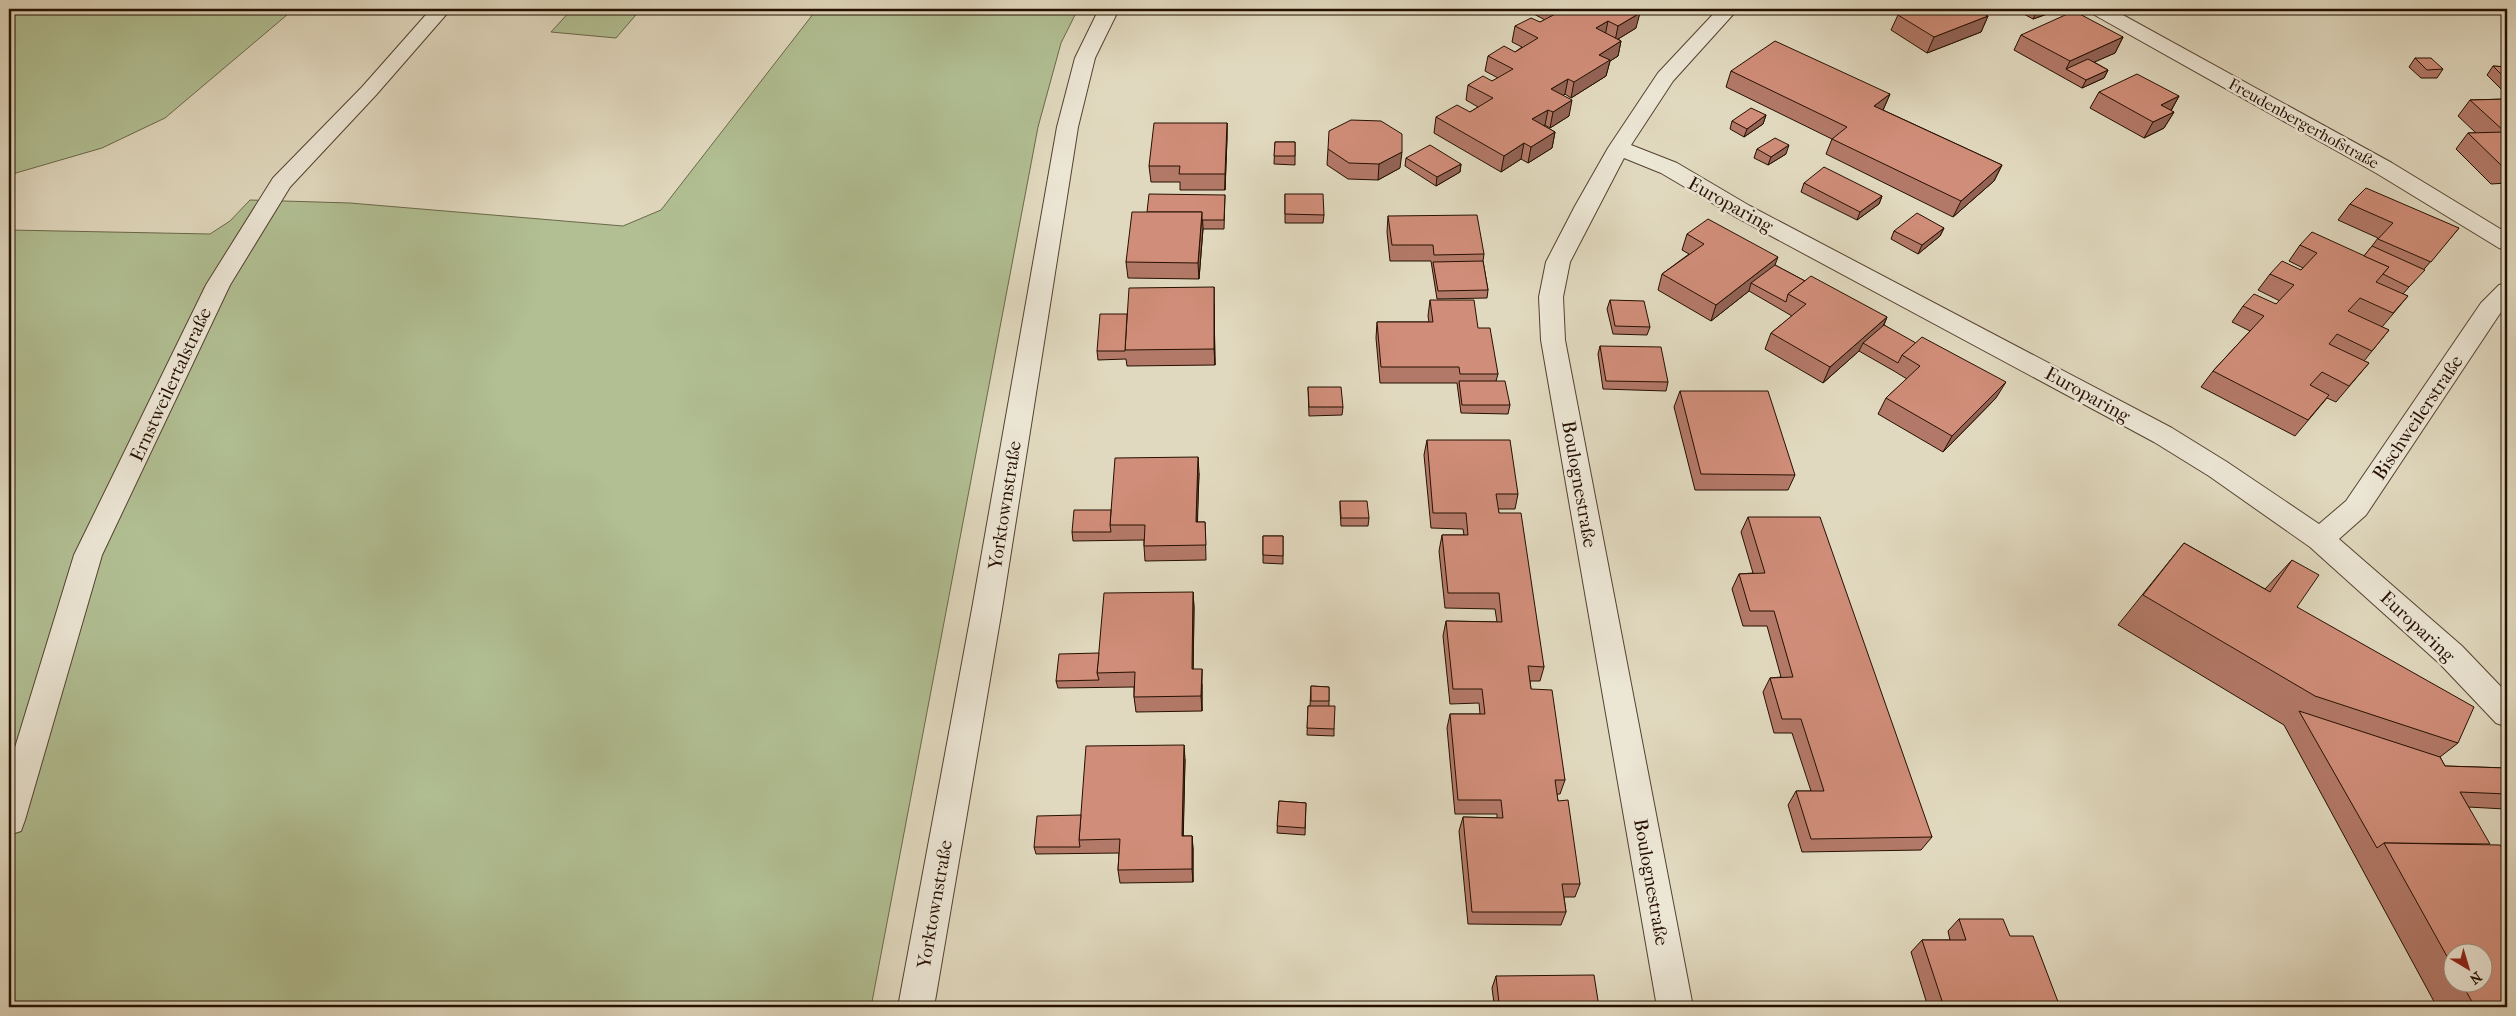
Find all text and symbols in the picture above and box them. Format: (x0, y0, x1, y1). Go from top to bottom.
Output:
street label: Freudenbergerhofstraße (2225, 74, 2382, 173)
street label: Europaring (1684, 172, 1778, 238)
street label: Ernstweilertalstraße (126, 304, 216, 465)
street label: Bischweilerstraße (2368, 351, 2468, 484)
street label: Europaring (2041, 362, 2135, 428)
street label: Boulognestraße (1557, 419, 1601, 549)
street label: Yorktownstraße (984, 439, 1026, 572)
street label: Europaring (2375, 587, 2460, 667)
street label: Boulognestraße (1629, 817, 1673, 947)
street label: Yorktownstraße (913, 838, 957, 971)
north arrow (2444, 944, 2494, 994)
text: N (2466, 968, 2485, 988)

